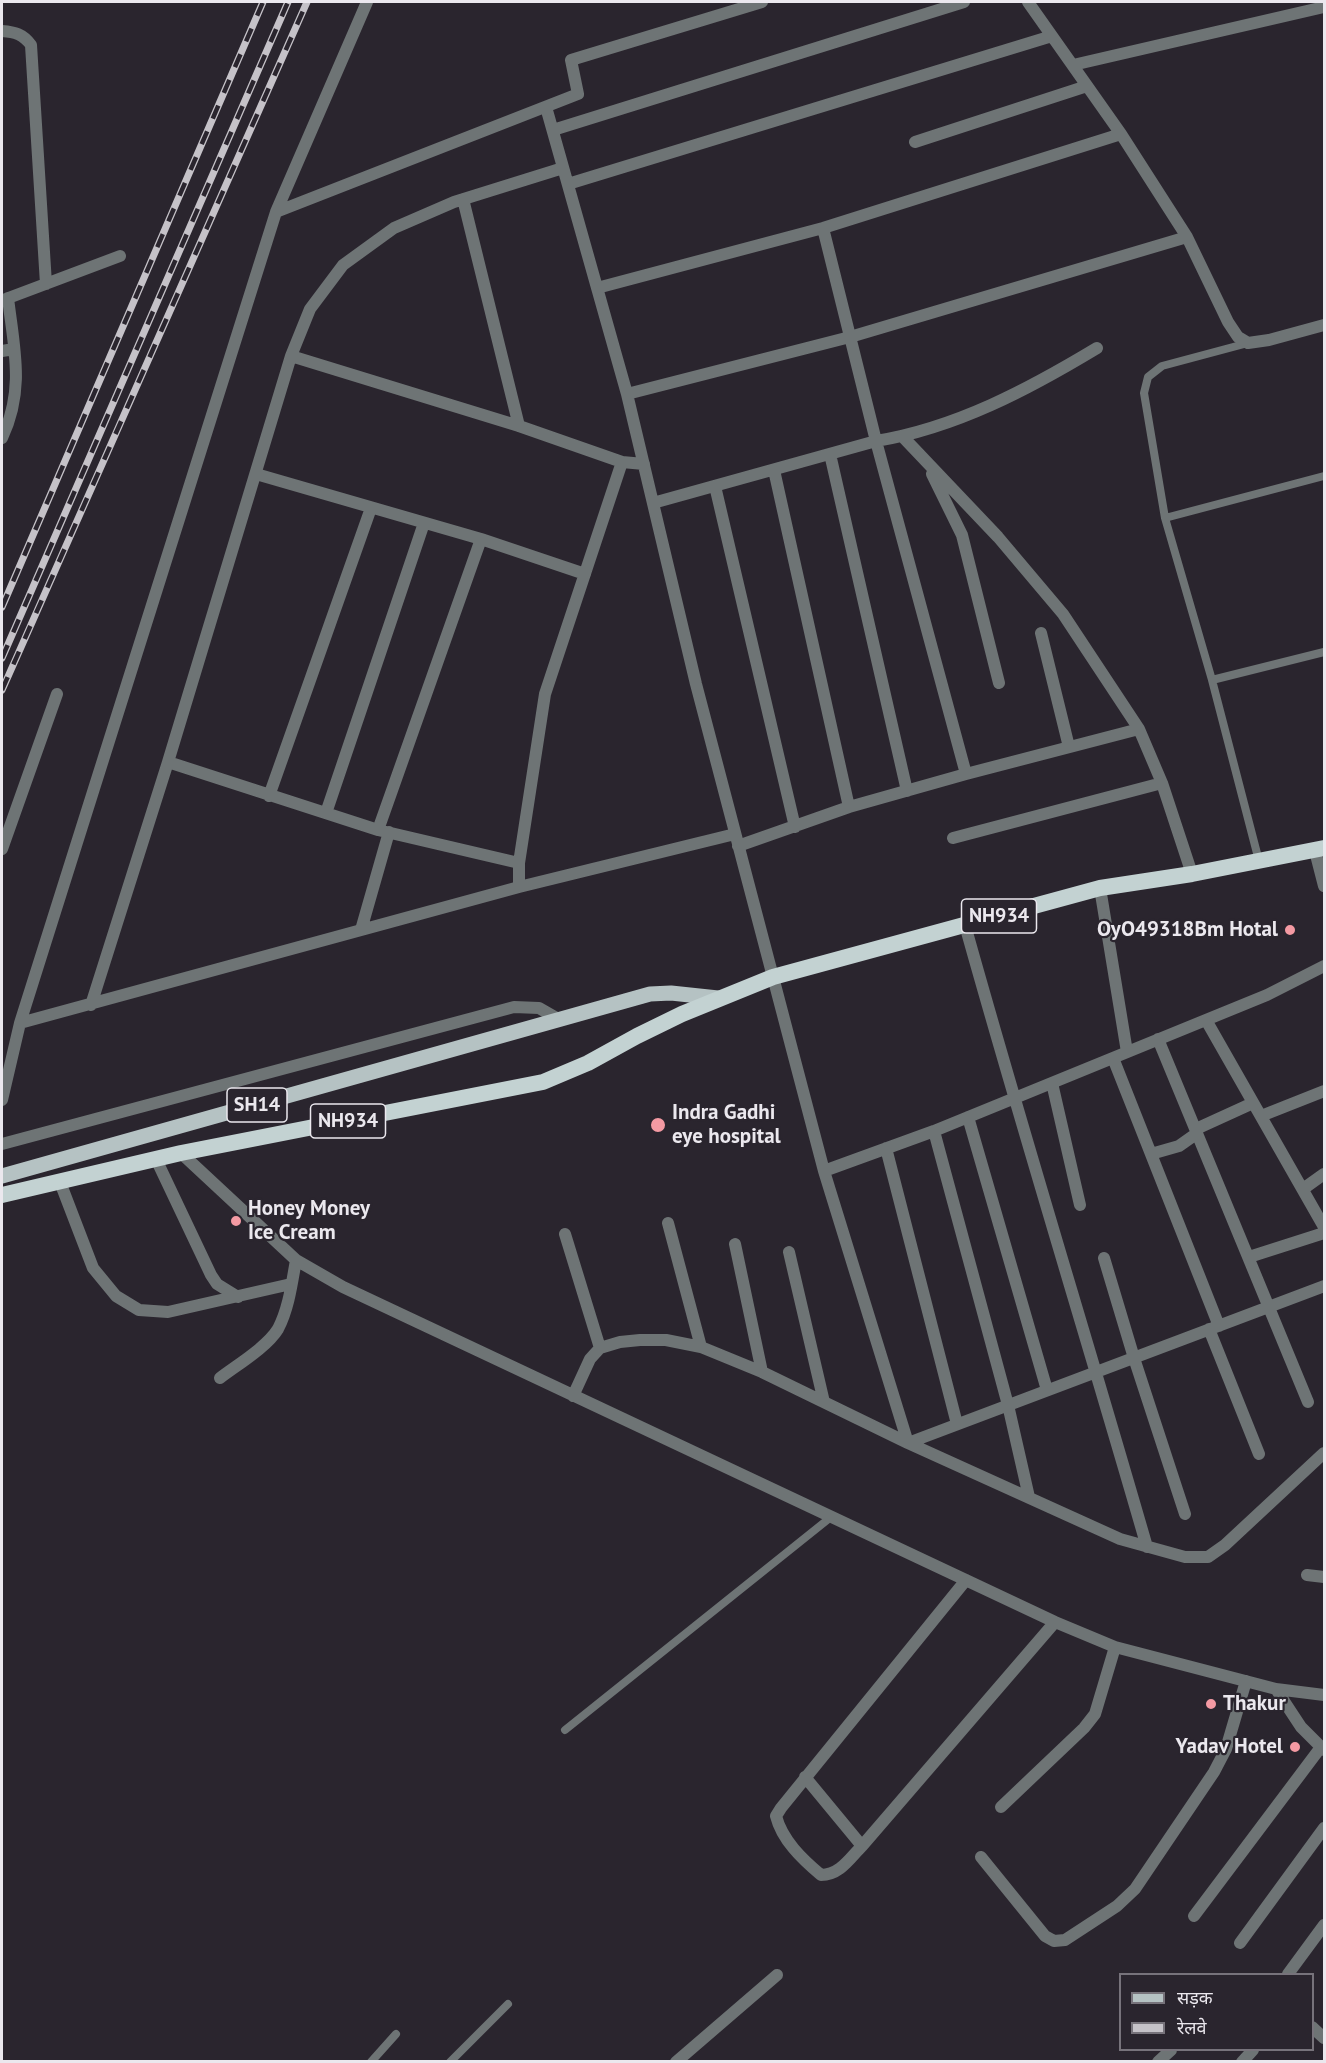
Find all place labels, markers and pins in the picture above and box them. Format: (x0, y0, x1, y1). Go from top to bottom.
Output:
place label: OyO49318Bm Hotal (1097, 917, 1278, 943)
marker: OyO49318Bm Hotal (1283, 923, 1297, 937)
place label: Indra Gadhi eye hospital (672, 1100, 781, 1150)
marker: Indra Gadhi eye hospital (649, 1116, 667, 1134)
place label: Honey Money Ice Cream (248, 1196, 370, 1246)
marker: Honey Money Ice Cream (229, 1214, 243, 1228)
place label: Thakur (1223, 1691, 1286, 1717)
marker: Thakur (1204, 1697, 1218, 1711)
place label: Yadav Hotel (1176, 1734, 1283, 1760)
marker: Yadav Hotel (1288, 1740, 1302, 1754)

